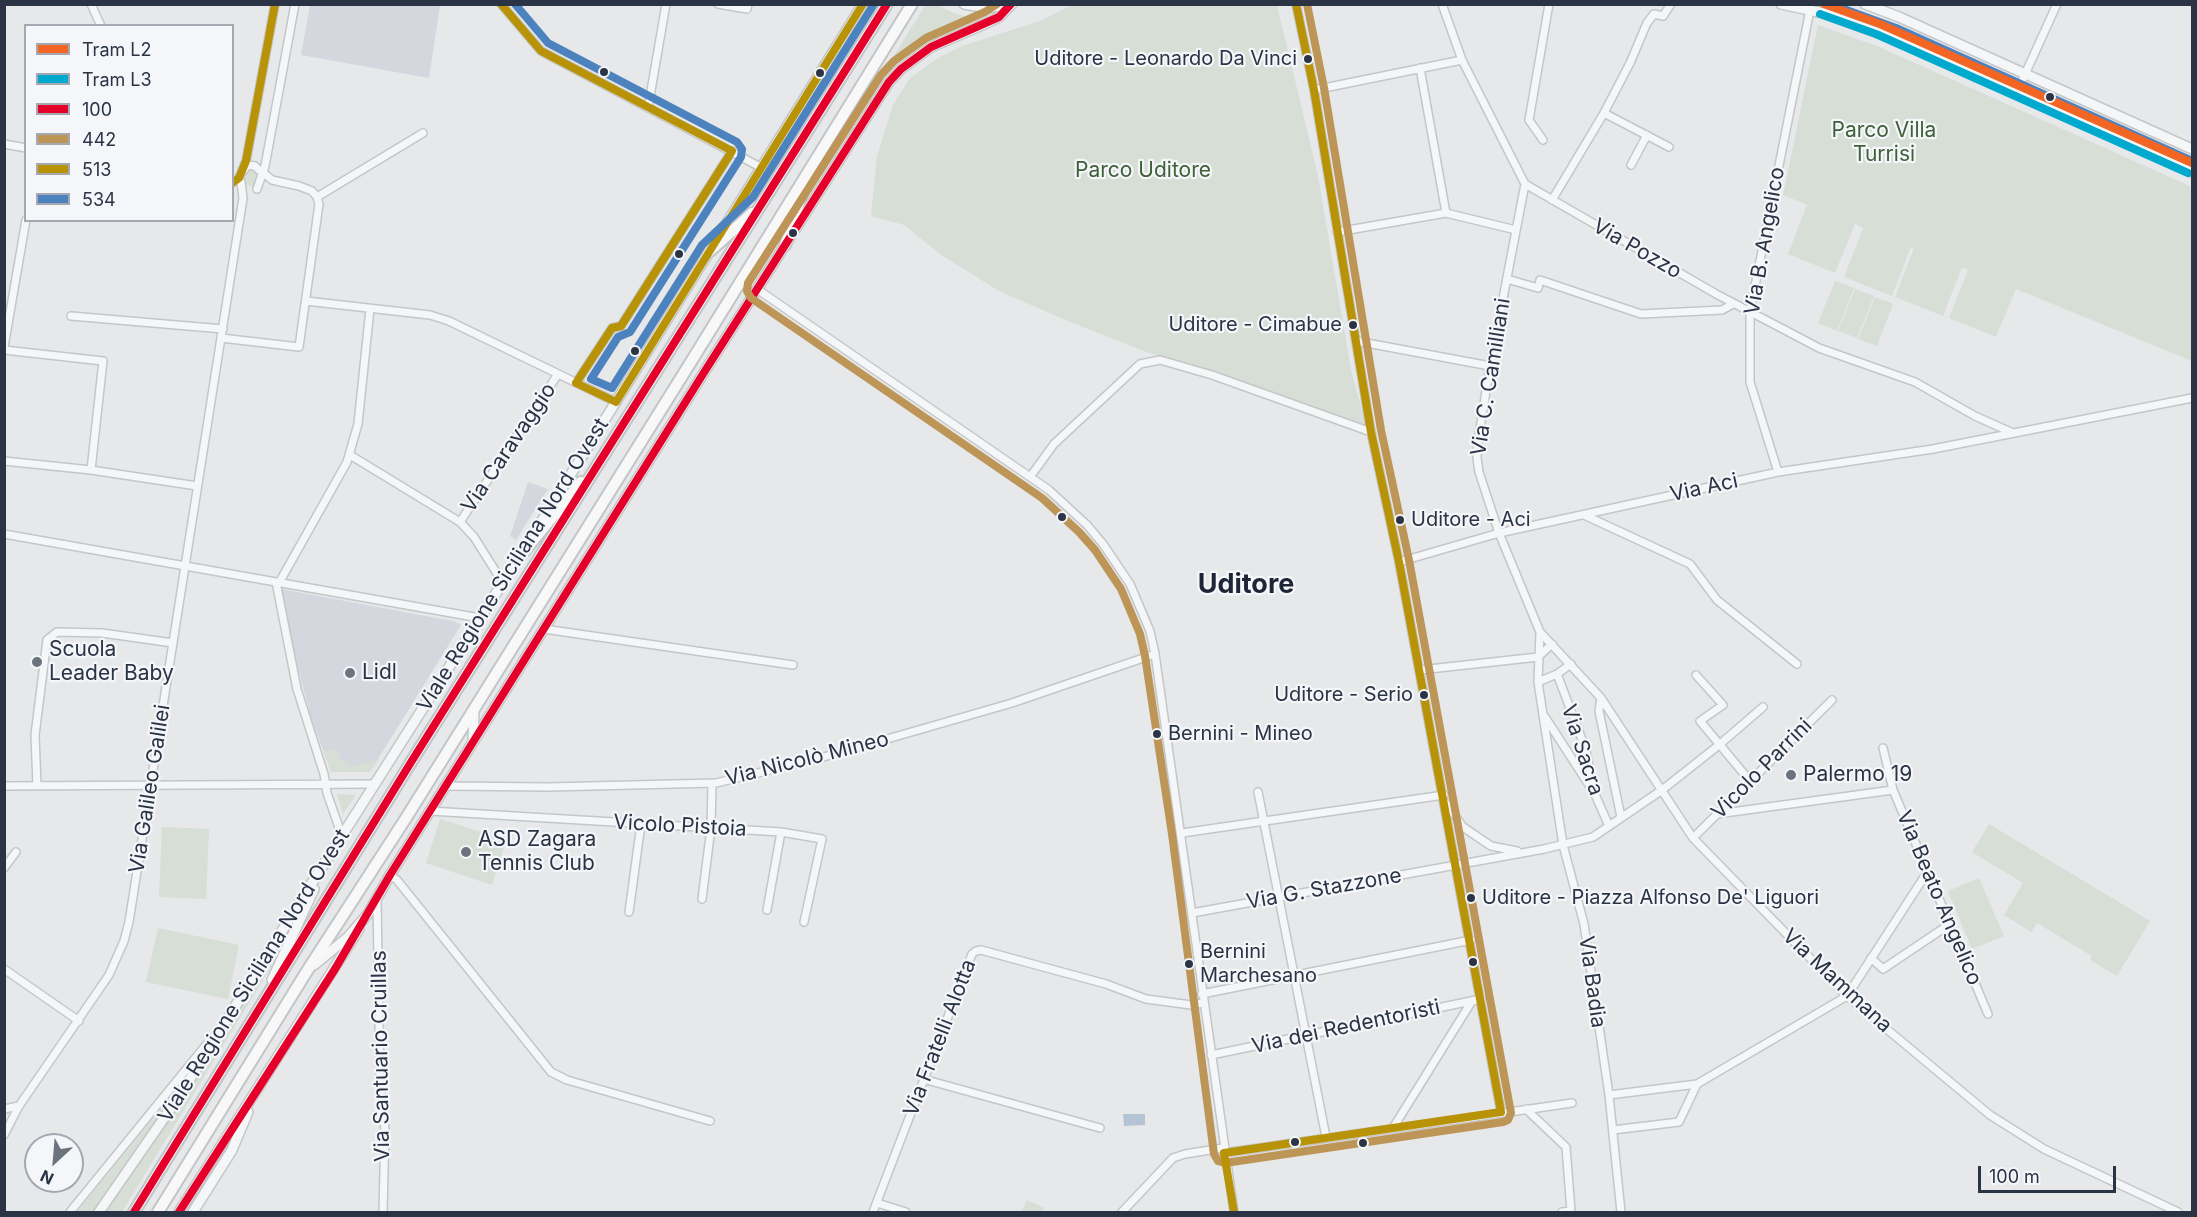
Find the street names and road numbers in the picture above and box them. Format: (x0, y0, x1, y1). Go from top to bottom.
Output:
street label: Via B. Angelico (1740, 165, 1790, 317)
street label: Via Pozzo (1588, 214, 1686, 284)
street label: Via C. Camilliani (1466, 296, 1516, 458)
street label: Via Caravaggio (456, 378, 562, 518)
street label: Viale Regione Siciliana Nord Ovest (412, 414, 614, 716)
street label: Via Aci (1668, 469, 1740, 507)
street label: Via Sacra (1555, 701, 1609, 799)
street label: Via Galileo Galilei (124, 703, 176, 875)
street label: Vicolo Parrini (1706, 713, 1818, 825)
street label: Via Nicolò Mineo (723, 726, 891, 792)
street label: Via Beato Angelico (1891, 807, 1987, 989)
street label: Vicolo Pistoia (613, 810, 747, 842)
street label: Viale Regione Siciliana Nord Ovest (153, 825, 355, 1127)
street label: Via G. Stazzone (1244, 863, 1404, 915)
street label: Via Mammana (1777, 924, 1897, 1038)
street label: Via Badia (1573, 934, 1611, 1030)
street label: Via Santuario Cruillas (367, 950, 395, 1162)
street label: Via Fratelli Alotta (898, 956, 982, 1120)
street label: Via dei Redentoristi (1250, 995, 1442, 1059)

